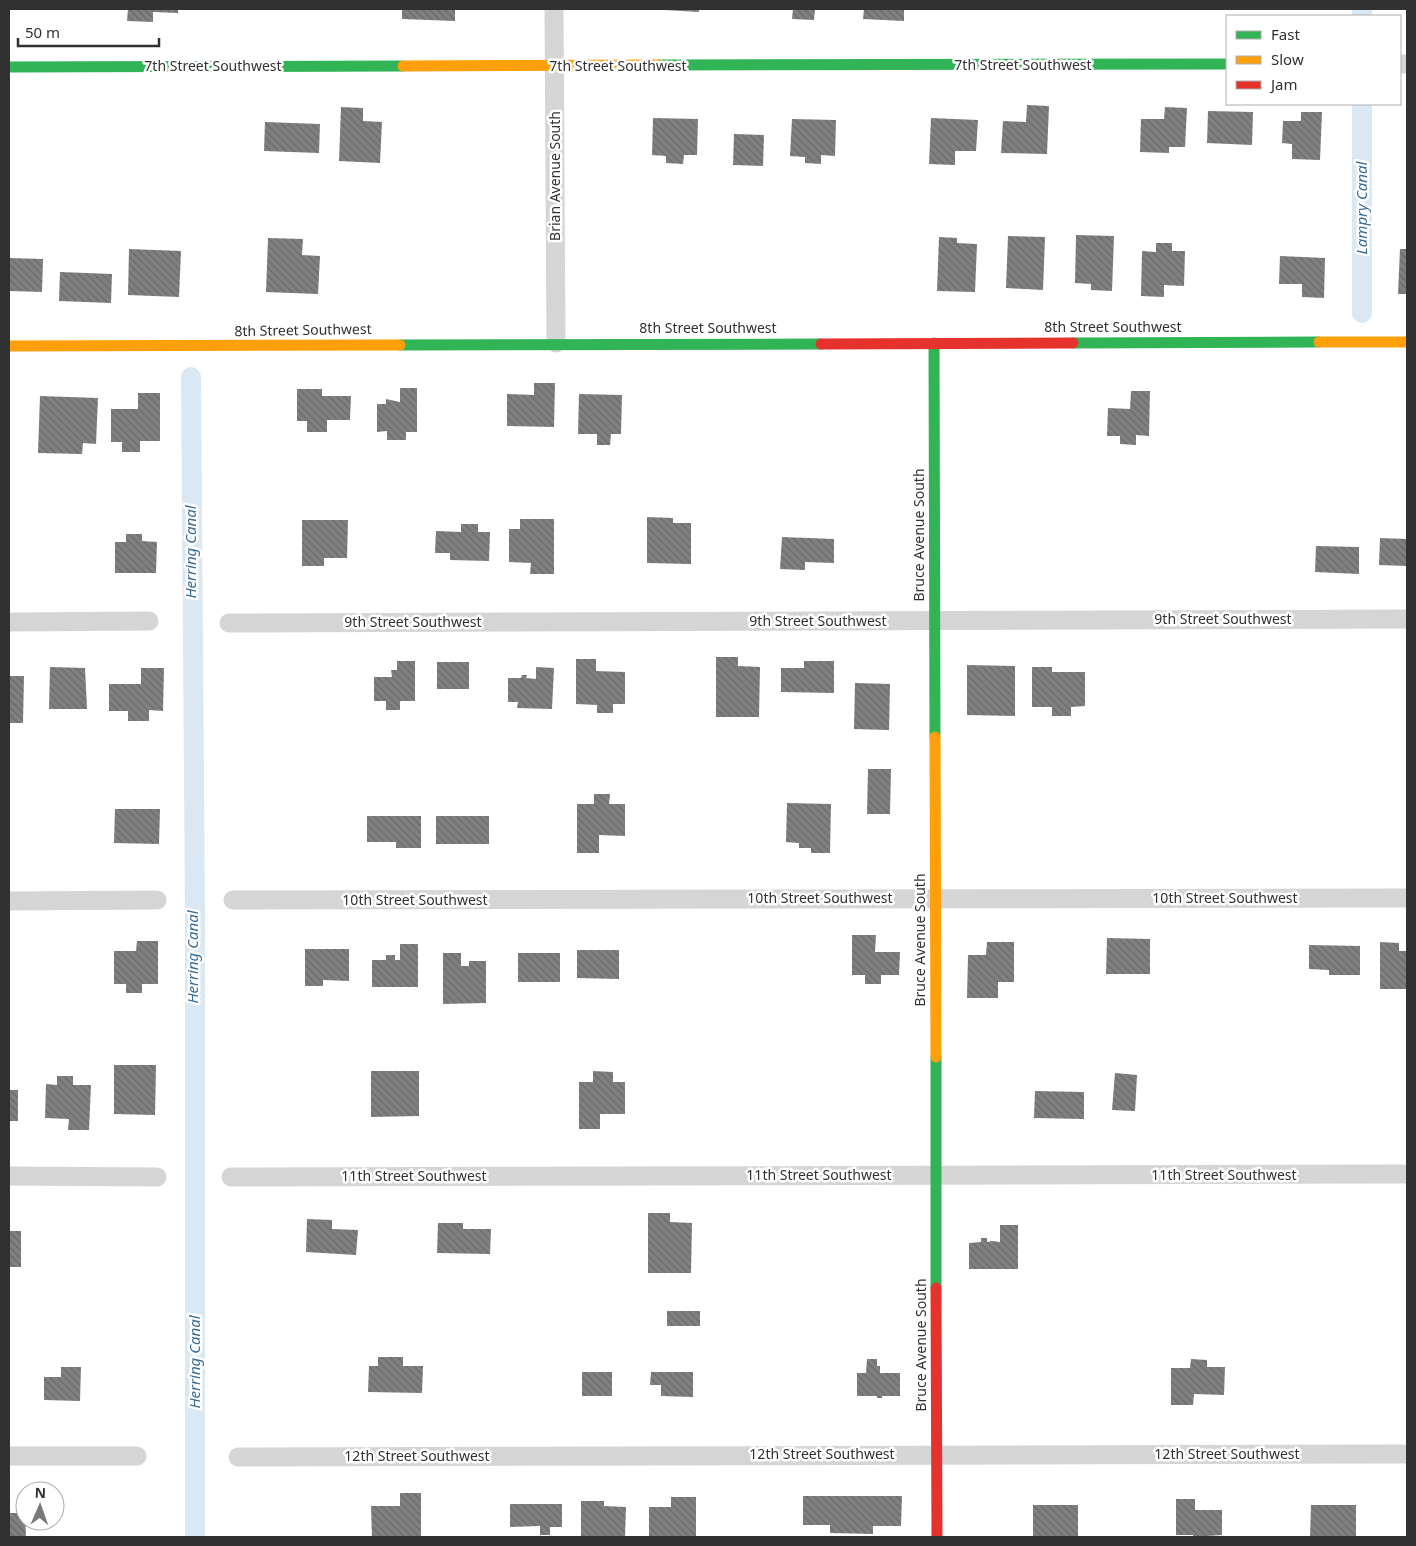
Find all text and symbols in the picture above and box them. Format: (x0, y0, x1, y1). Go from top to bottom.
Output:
scale bar (18, 15, 159, 47)
legend (1226, 15, 1401, 105)
text: 50 m (25, 22, 60, 42)
text: Fast (1271, 24, 1300, 44)
text: Slow (1271, 49, 1304, 69)
street label: 7th Street Southwest (954, 55, 1092, 74)
street label: 7th Street Southwest (144, 56, 282, 75)
street label: 7th Street Southwest (549, 56, 687, 75)
text: Jam (1269, 74, 1298, 94)
street label: Brian Avenue South (545, 111, 564, 241)
water label: Lampry Canal (1351, 160, 1371, 254)
street label: 8th Street Southwest (1044, 317, 1182, 336)
street label: 8th Street Southwest (639, 318, 777, 337)
street label: 8th Street Southwest (234, 319, 372, 340)
street label: Bruce Avenue South (909, 468, 928, 602)
water label: Herring Canal (180, 504, 200, 599)
street label: 9th Street Southwest (1154, 609, 1292, 628)
street label: 9th Street Southwest (749, 611, 887, 630)
street label: 9th Street Southwest (344, 612, 482, 631)
street label: Bruce Avenue South (910, 873, 929, 1007)
street label: 10th Street Southwest (747, 888, 893, 907)
street label: 10th Street Southwest (1152, 888, 1298, 907)
street label: 10th Street Southwest (342, 890, 488, 909)
water label: Herring Canal (182, 909, 202, 1004)
street label: 11th Street Southwest (746, 1165, 892, 1184)
street label: 11th Street Southwest (1151, 1165, 1297, 1184)
street label: 11th Street Southwest (341, 1166, 487, 1185)
street label: Bruce Avenue South (911, 1278, 930, 1412)
water label: Herring Canal (184, 1314, 204, 1409)
street label: 12th Street Southwest (749, 1444, 895, 1463)
street label: 12th Street Southwest (1154, 1444, 1300, 1463)
street label: 12th Street Southwest (344, 1446, 490, 1465)
north arrow (15, 1481, 65, 1531)
text: N (34, 1483, 46, 1502)

